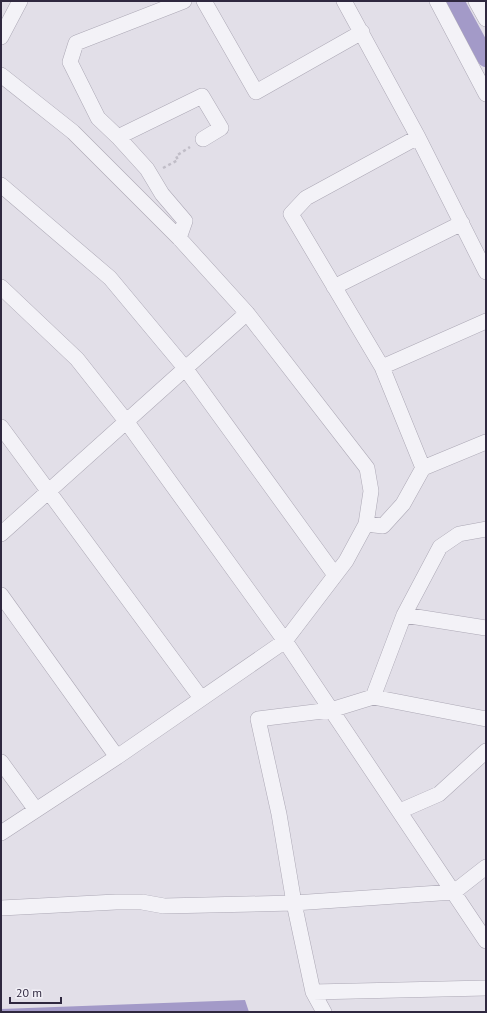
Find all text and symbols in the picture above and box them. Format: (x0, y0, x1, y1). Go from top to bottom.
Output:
scale bar (10, 979, 61, 1005)
text: 20 m (16, 985, 42, 1000)

